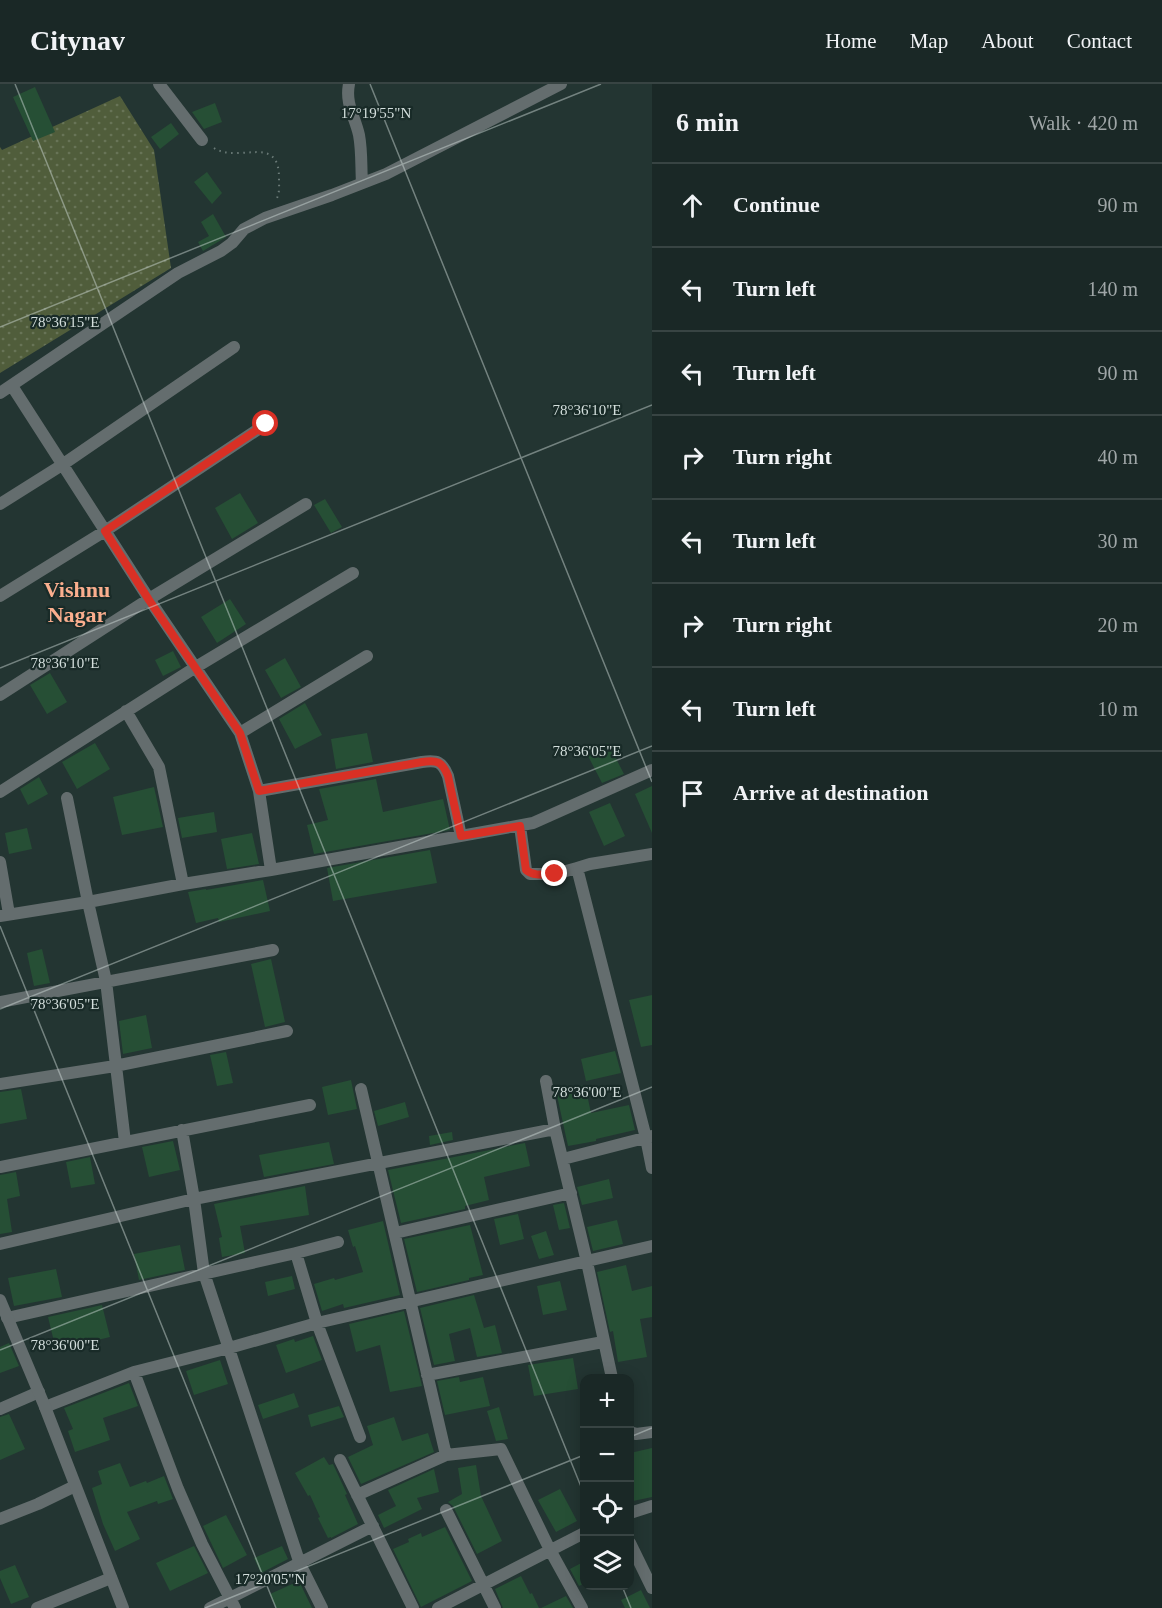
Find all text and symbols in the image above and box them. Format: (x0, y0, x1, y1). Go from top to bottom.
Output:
text: Citynav (30, 25, 125, 56)
text: Home (825, 29, 877, 53)
text: Map (910, 29, 948, 53)
text: About (981, 29, 1034, 53)
text: Contact (1067, 29, 1132, 53)
text: 17°19'55"N (341, 105, 411, 121)
text: 6 min (676, 108, 739, 137)
text: Walk · 420 m (1029, 112, 1138, 134)
icon: ahead (676, 189, 709, 222)
text: Continue (733, 192, 820, 217)
text: 90 m (1097, 194, 1138, 216)
icon: left (676, 273, 709, 306)
text: Turn left (733, 276, 816, 301)
text: 140 m (1087, 278, 1138, 300)
text: 78°36'15"E (31, 314, 100, 330)
icon: left (676, 357, 709, 390)
text: Turn left (733, 360, 816, 385)
text: 90 m (1097, 362, 1138, 384)
text: 78°36'10"E (553, 402, 622, 418)
route start (252, 410, 278, 436)
icon: right (676, 441, 709, 474)
text: Turn right (733, 444, 832, 469)
text: 40 m (1097, 446, 1138, 468)
icon: left (676, 525, 709, 558)
text: Turn left (733, 528, 816, 553)
text: 30 m (1097, 530, 1138, 552)
district label: Vishnu Nagar (44, 577, 110, 627)
icon: right (676, 609, 709, 642)
text: Turn right (733, 612, 832, 637)
text: 20 m (1097, 614, 1138, 636)
text: 78°36'10"E (31, 655, 100, 671)
icon: left (676, 693, 709, 726)
text: Turn left (733, 696, 816, 721)
text: 10 m (1097, 698, 1138, 720)
text: 78°36'05"E (553, 743, 622, 759)
icon: arrive (676, 777, 709, 810)
text: Arrive at destination (733, 780, 929, 805)
route end (541, 860, 567, 886)
text: 78°36'05"E (31, 996, 100, 1012)
text: 78°36'00"E (553, 1084, 622, 1100)
text: 78°36'00"E (31, 1337, 100, 1353)
map controls (580, 1374, 634, 1590)
button: + (580, 1374, 634, 1428)
button: − (580, 1428, 634, 1482)
button: locate (580, 1482, 634, 1536)
button: layers (580, 1536, 634, 1590)
text: 17°20'05"N (235, 1571, 305, 1587)

